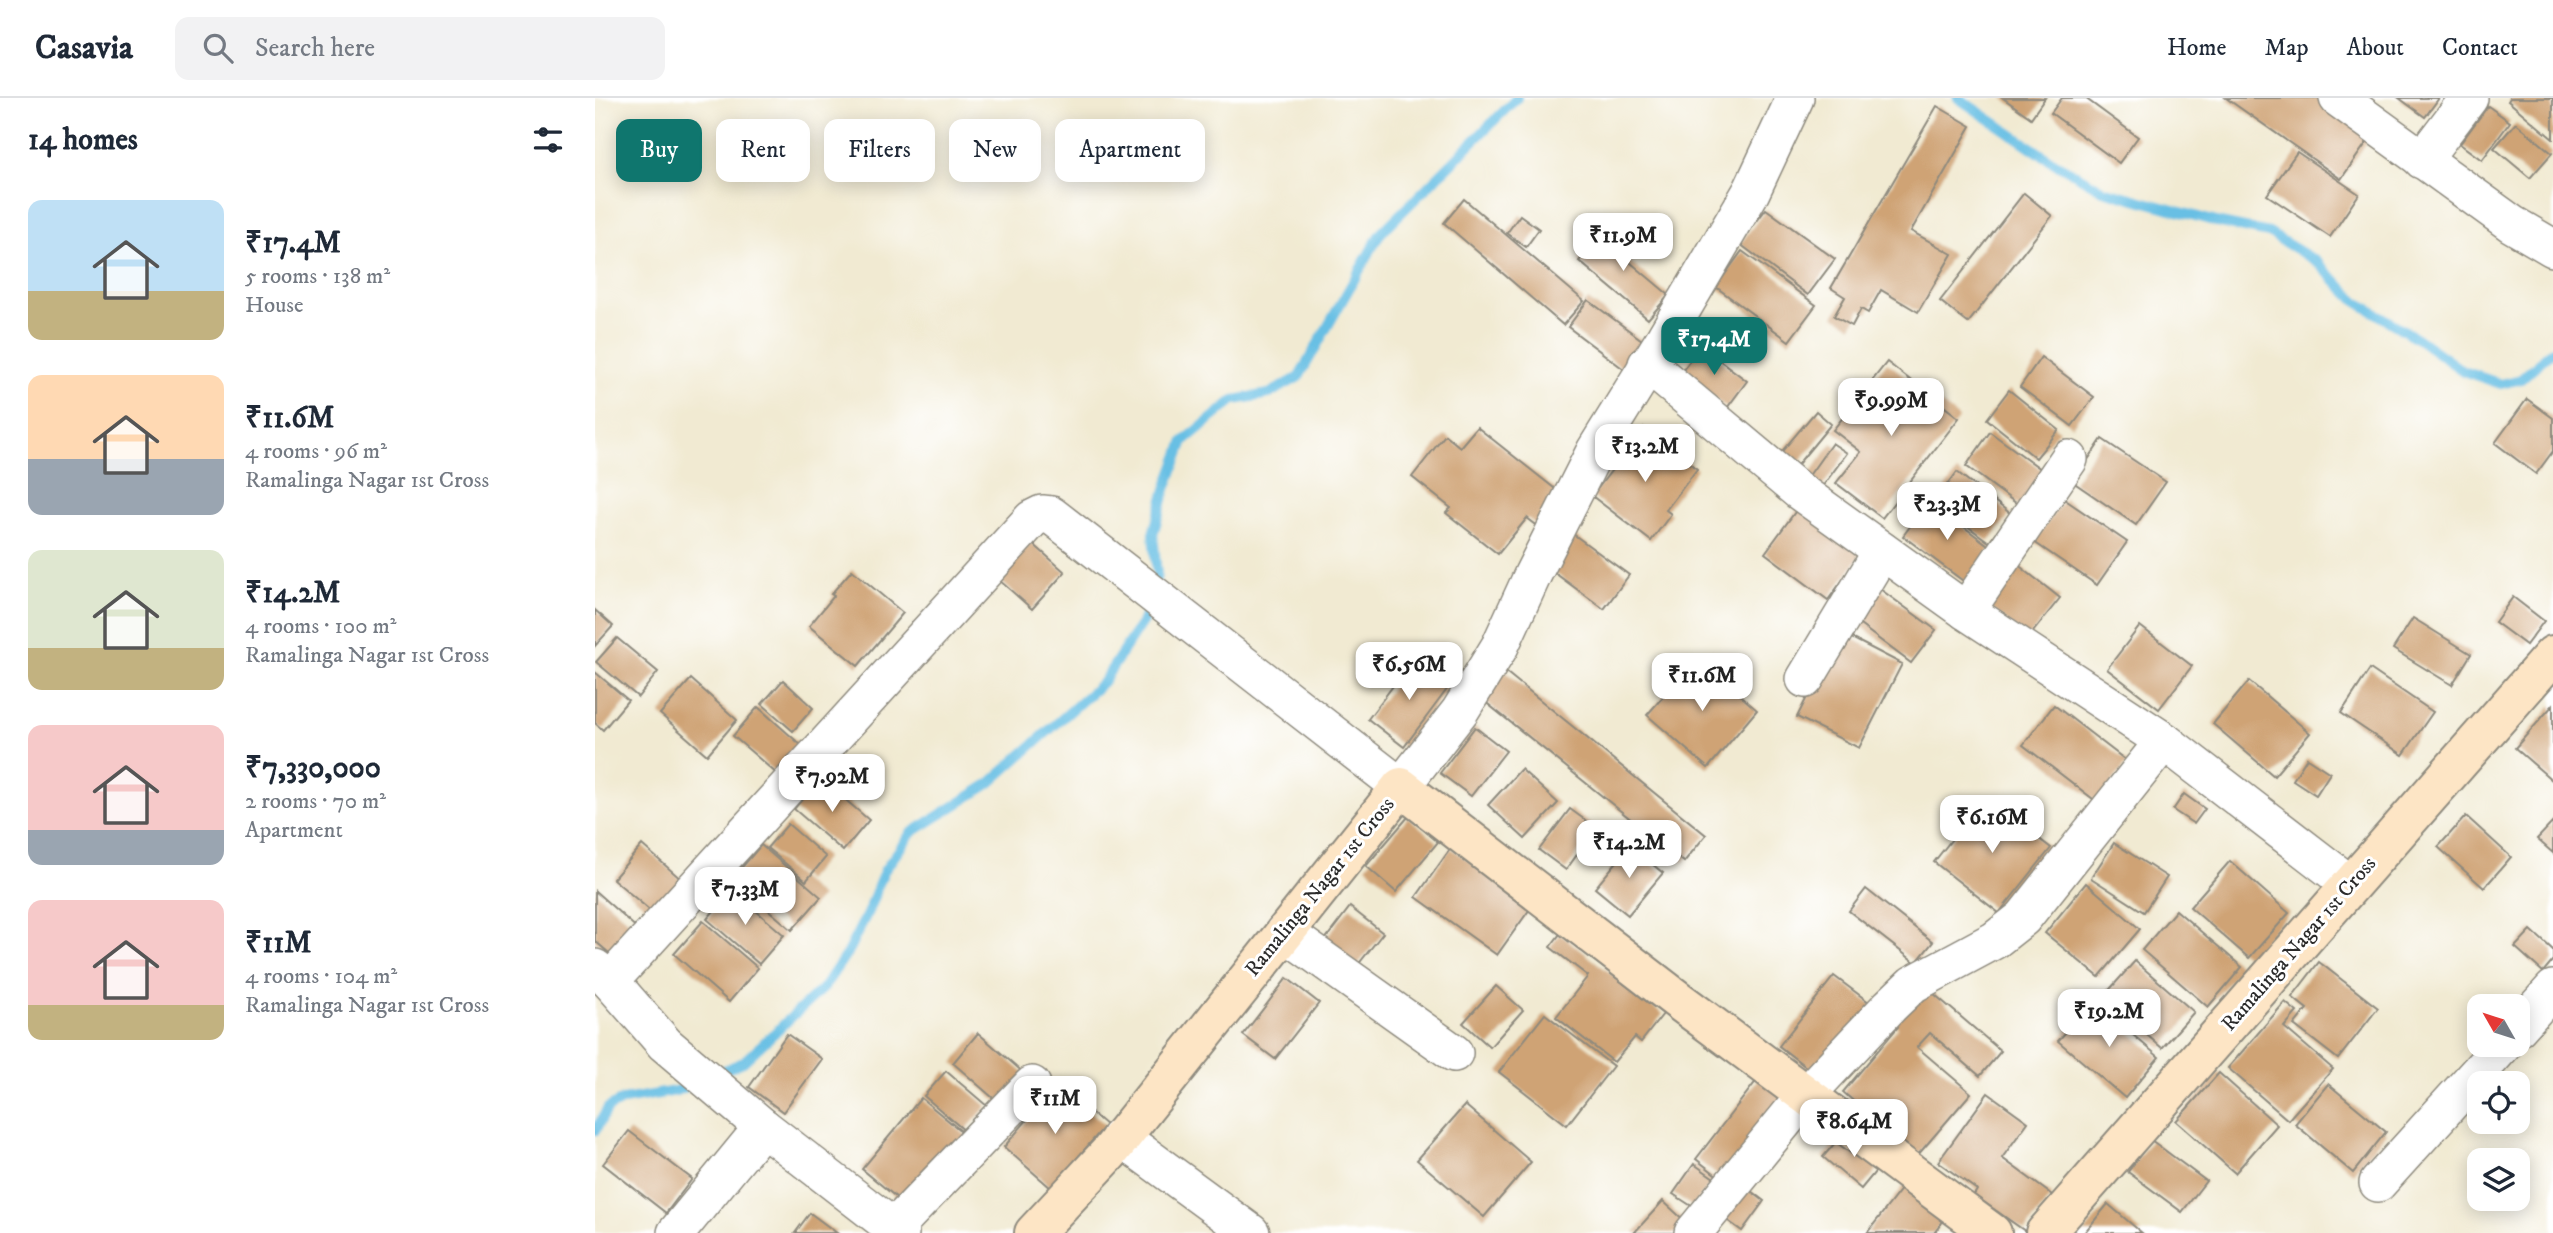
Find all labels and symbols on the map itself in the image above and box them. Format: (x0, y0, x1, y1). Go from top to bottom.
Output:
pin: ₹11.9M (1566, 214, 1680, 273)
pin: ₹17.4M (1657, 317, 1771, 377)
pin: ₹9.99M (1834, 378, 1948, 438)
pin: ₹13.2M (1588, 424, 1702, 484)
pin: ₹23.3M (1890, 482, 2004, 542)
pin: ₹6.56M (1352, 642, 1466, 702)
pin: ₹11.6M (1645, 654, 1759, 713)
pin: ₹7.92M (775, 754, 889, 814)
street label: Ramalinga Nagar 1st Cross (1240, 792, 1400, 982)
pin: ₹6.16M (1935, 796, 2049, 855)
pin: ₹14.2M (1572, 820, 1686, 880)
street label: Ramalinga Nagar 1st Cross (2216, 851, 2382, 1037)
pin: ₹7.33M (688, 868, 802, 927)
pin: ₹19.2M (2052, 990, 2166, 1049)
north arrow (2467, 994, 2531, 1057)
pin: ₹11M (1014, 1076, 1096, 1136)
pin: ₹8.64M (1797, 1100, 1911, 1159)

